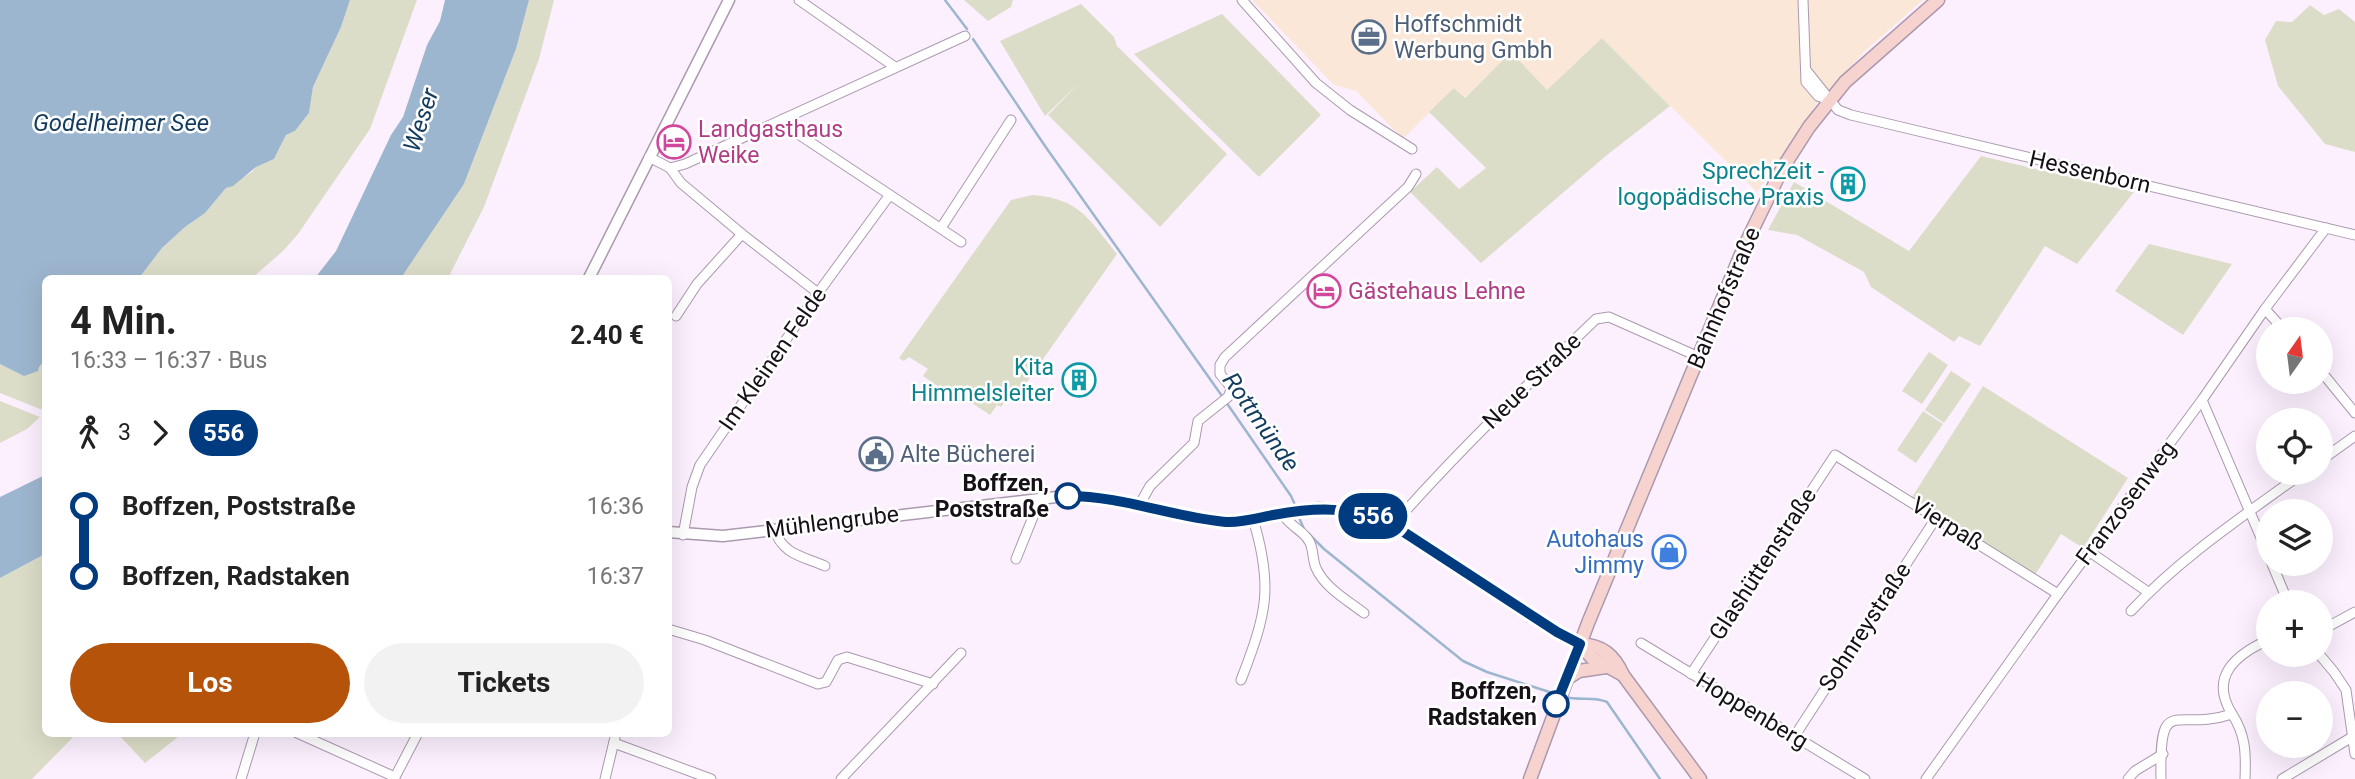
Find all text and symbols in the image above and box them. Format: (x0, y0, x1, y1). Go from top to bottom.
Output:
place label: Hoffschmidt Werbung Gmbh (1394, 11, 1552, 64)
office icon: Hoffschmidt Werbung Gmbh (1350, 18, 1388, 56)
water label: Weser (398, 84, 445, 155)
water label: Godelheimer See (33, 109, 209, 137)
place label: Landgasthaus Weike (698, 116, 843, 169)
hotel icon: Landgasthaus Weike (655, 123, 693, 161)
street label: Hessenborn (2027, 145, 2153, 199)
place label: SprechZeit - logopädische Praxis (1618, 158, 1824, 211)
building icon: SprechZeit - logopädische Praxis (1829, 165, 1867, 203)
street label: Bahnhofstraße (1682, 223, 1766, 373)
hotel icon: Gästehaus Lehne (1305, 272, 1343, 310)
place label: Gästehaus Lehne (1348, 278, 1525, 305)
street label: Im Kleinen Felde (714, 282, 832, 436)
text: 4 Min. (70, 299, 177, 343)
north arrow (2256, 317, 2333, 394)
map controls (2256, 317, 2333, 758)
text: 2.40 € (570, 320, 644, 350)
street label: Neue Straße (1477, 327, 1587, 435)
text: 16:33 – 16:37 · Bus (70, 347, 267, 374)
place label: Kita Himmelsleiter (911, 354, 1054, 407)
building icon: Kita Himmelsleiter (1060, 361, 1098, 399)
water label: Rottmünde (1217, 367, 1305, 477)
button: locate (2256, 408, 2333, 485)
icon: walk (70, 414, 108, 452)
icon: forward (141, 414, 179, 452)
text: 3 (118, 419, 131, 446)
text: 556 (203, 419, 244, 447)
public building icon: Alte Bücherei (857, 435, 895, 473)
street label: Franzosenweg (2071, 436, 2181, 570)
place label: Alte Bücherei (900, 441, 1035, 468)
place label: Boffzen, Poststraße (935, 470, 1049, 523)
marker: Boffzen, Poststraße (1055, 483, 1081, 509)
street label: Glashüttenstraße (1704, 483, 1822, 645)
text: Boffzen, Poststraße (122, 491, 355, 521)
street label: Vierpaß (1906, 492, 1988, 556)
text: 16:36 (587, 493, 644, 520)
line badge: 556 (1333, 493, 1413, 539)
button: layers (2256, 499, 2333, 576)
street label: Mühlengrube (764, 500, 900, 544)
text: 556 (1352, 502, 1394, 530)
place label: Autohaus Jimmy (1546, 526, 1644, 579)
shop icon: Autohaus Jimmy (1650, 533, 1688, 571)
street label: Sohnreystraße (1813, 558, 1917, 696)
text: Boffzen, Radstaken (122, 561, 350, 591)
text: 16:37 (587, 563, 644, 590)
button: + (2256, 590, 2333, 667)
button: Los (70, 643, 350, 723)
button: Tickets (364, 643, 644, 723)
street label: Hoppenberg (1691, 667, 1813, 755)
place label: Boffzen, Radstaken (1428, 678, 1537, 731)
button: − (2256, 681, 2333, 758)
marker: Boffzen, Radstaken (1543, 691, 1569, 717)

